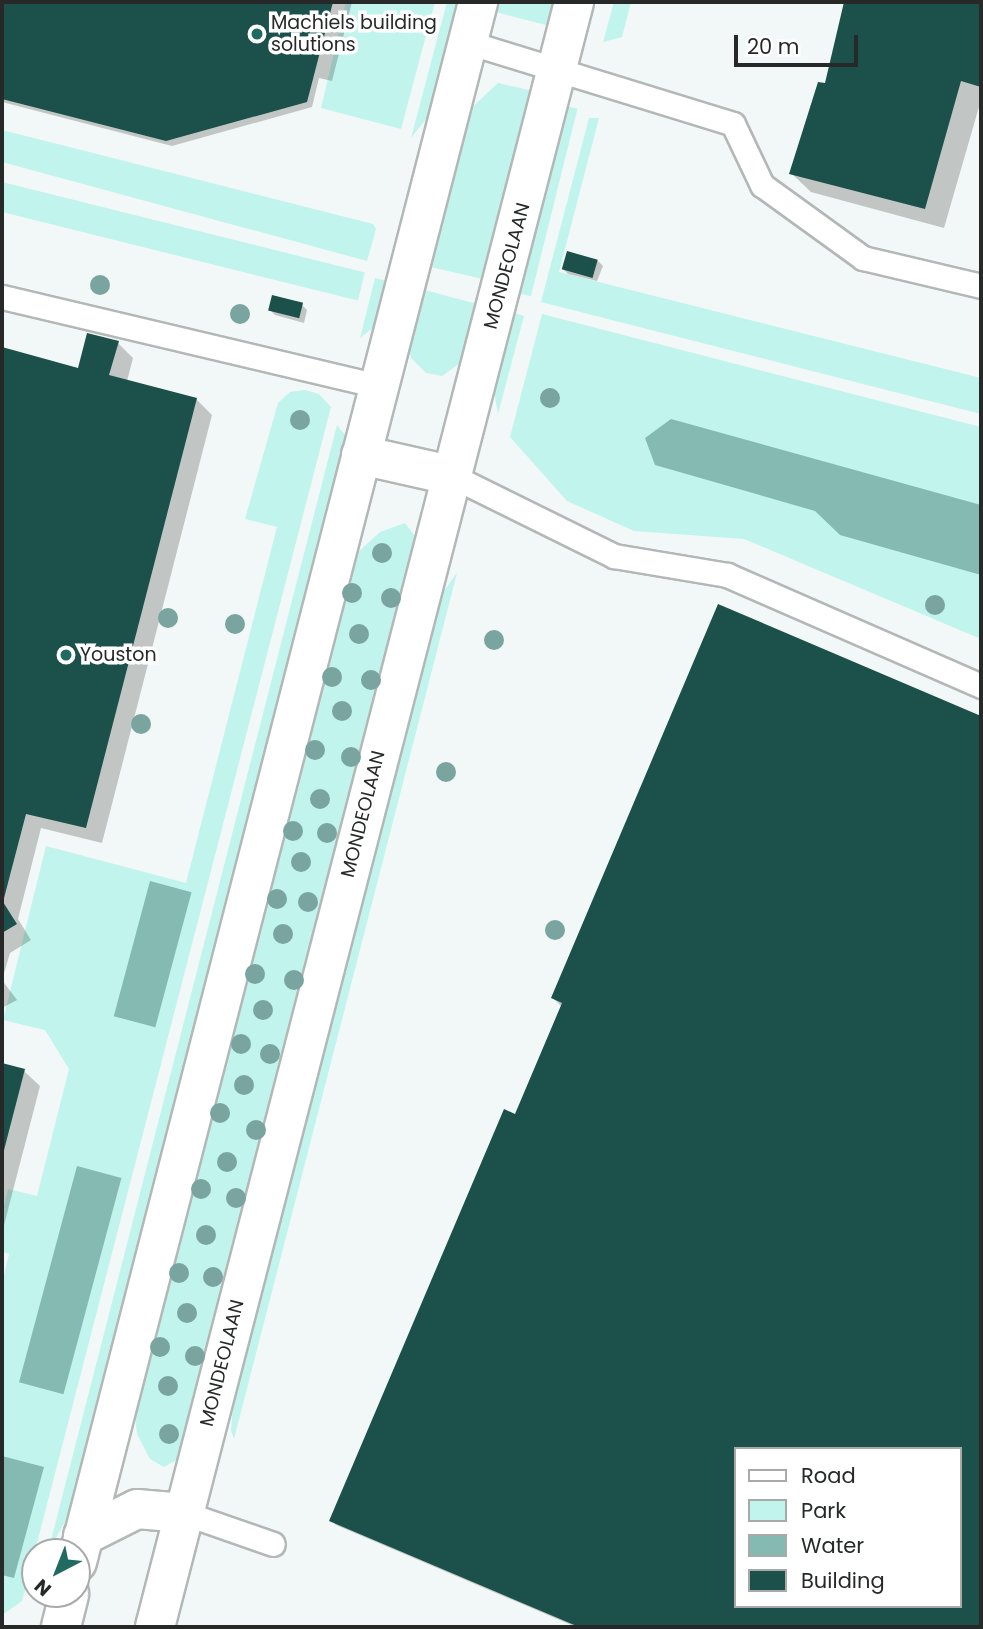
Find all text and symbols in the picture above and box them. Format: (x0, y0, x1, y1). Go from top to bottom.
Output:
place label: Machiels building solutions (271, 12, 437, 56)
scale bar (738, 21, 862, 65)
marker: Machiels building solutions (249, 26, 265, 42)
text: 20 m (747, 32, 800, 61)
street label: MONDEOLAAN (479, 200, 535, 332)
place label: Youston (80, 644, 157, 666)
marker: Youston (58, 647, 74, 663)
street label: MONDEOLAAN (336, 748, 390, 880)
street label: MONDEOLAAN (195, 1297, 249, 1429)
legend (734, 1447, 962, 1608)
text: Road (801, 1461, 856, 1490)
text: Park (801, 1496, 846, 1525)
text: Water (801, 1531, 864, 1560)
north arrow (21, 1538, 91, 1608)
text: Building (801, 1566, 885, 1595)
text: N (29, 1573, 57, 1602)

